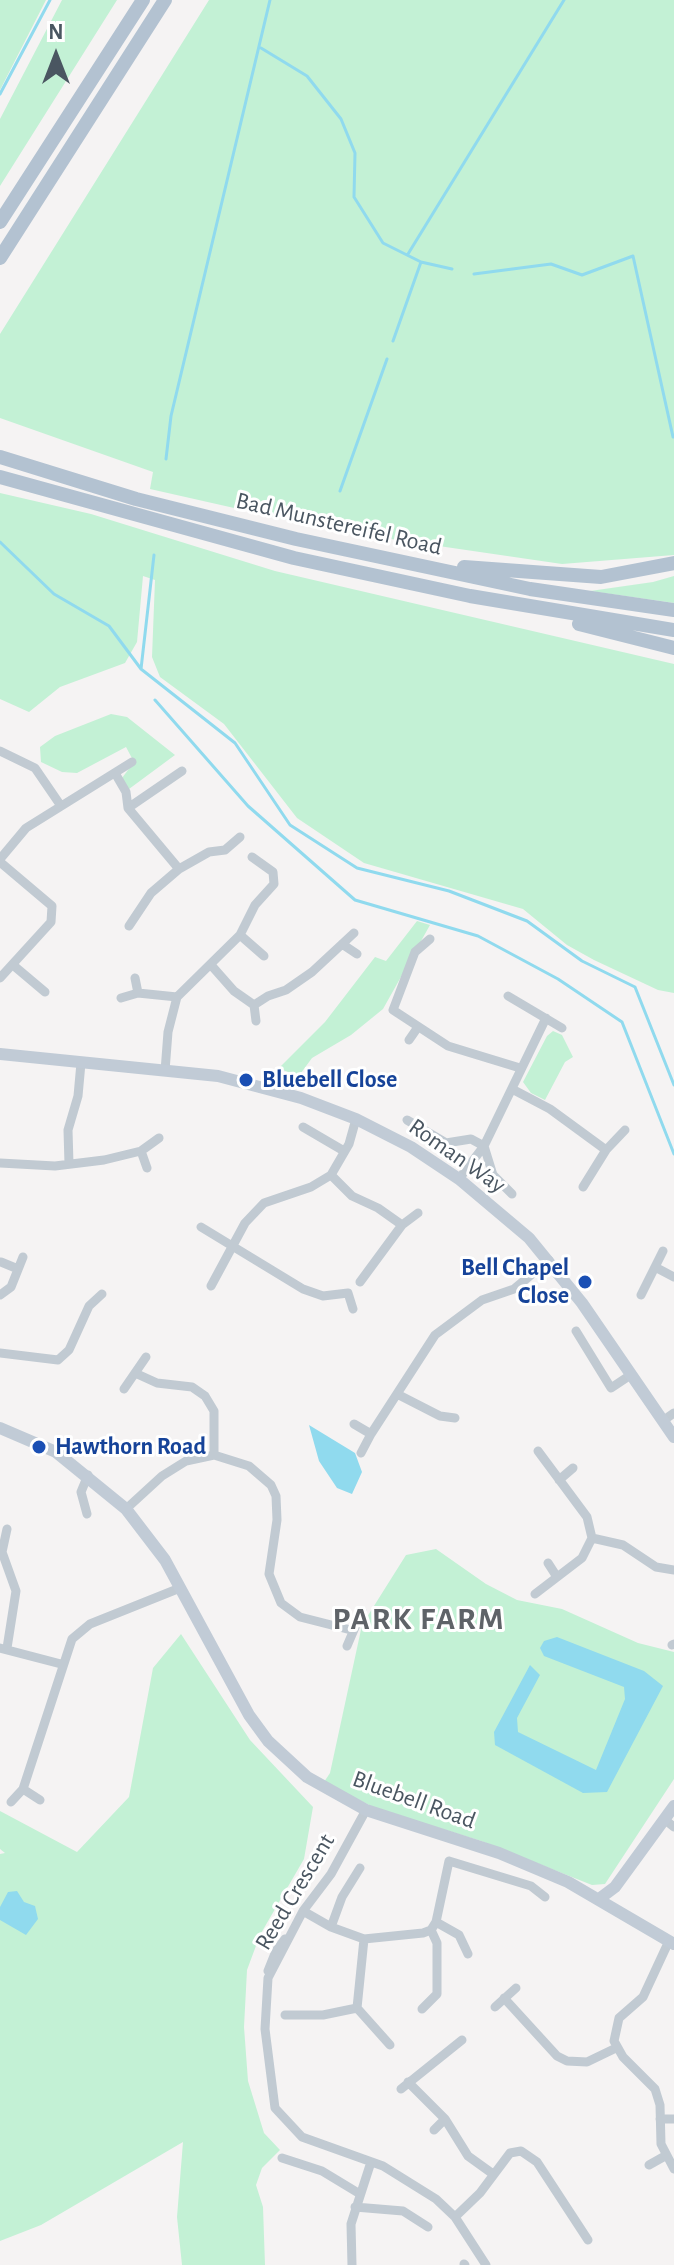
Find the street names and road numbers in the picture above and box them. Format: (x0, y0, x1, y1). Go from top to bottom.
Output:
street label: Bad Munstereifel Road (233, 486, 445, 562)
street label: Roman Way (403, 1112, 511, 1200)
street label: Bluebell Road (348, 1764, 480, 1836)
street label: Reed Crescent (249, 1828, 341, 1956)

